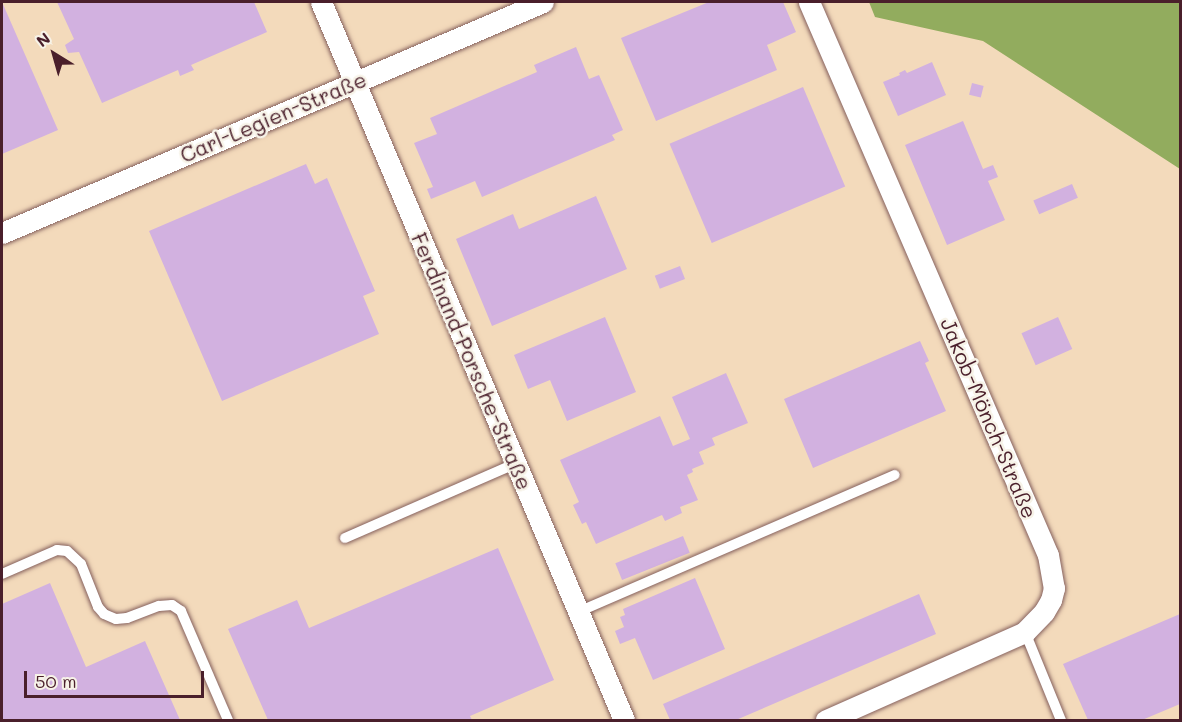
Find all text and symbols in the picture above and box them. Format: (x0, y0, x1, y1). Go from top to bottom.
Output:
north arrow (24, 24, 84, 84)
text: N (32, 27, 54, 51)
street label: Carl-Legien-Straße (176, 66, 370, 168)
street label: Ferdinand-Porsche-Straße (406, 229, 538, 493)
street label: Jakob-Mönch-Straße (935, 314, 1043, 522)
scale bar (27, 659, 207, 697)
text: 50 m (35, 669, 77, 693)

